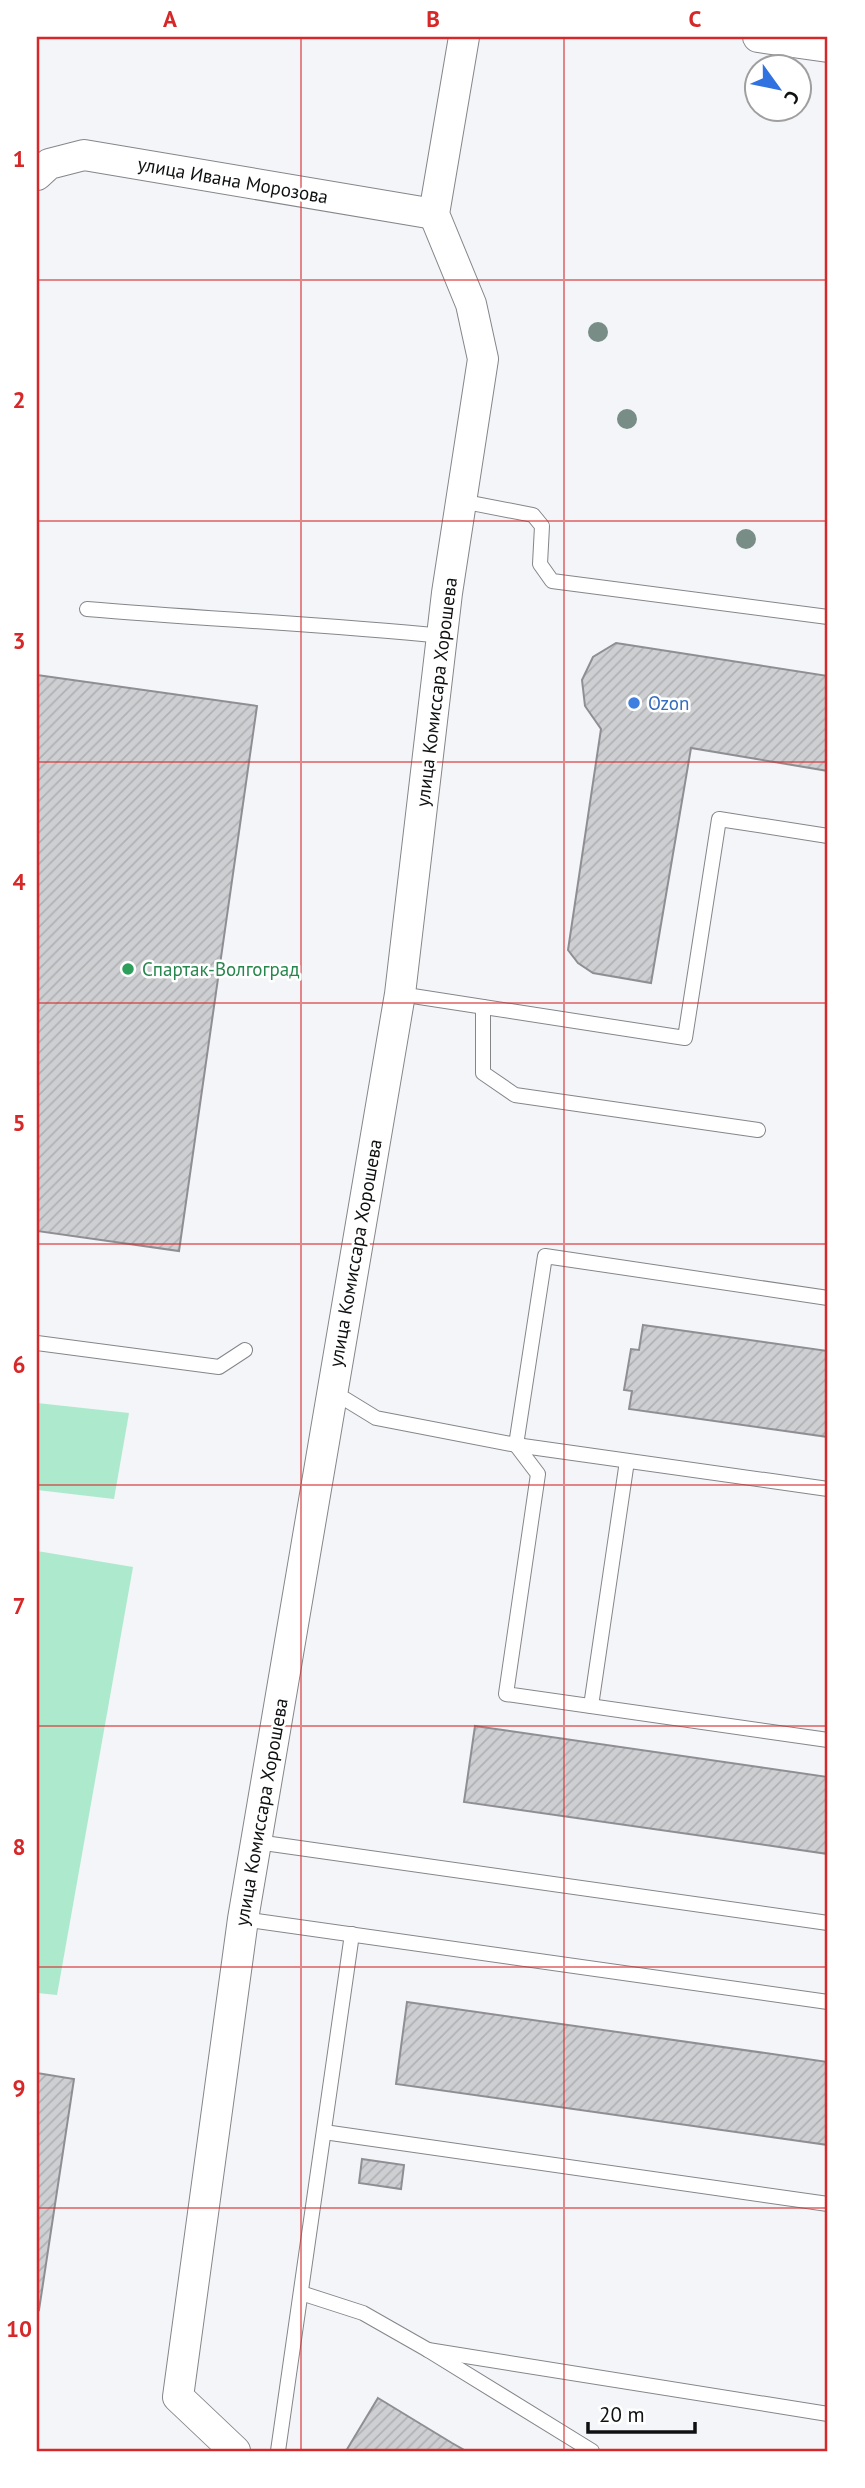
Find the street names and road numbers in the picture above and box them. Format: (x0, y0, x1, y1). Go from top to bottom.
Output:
street label: улица Ивана Морозова (136, 151, 330, 209)
street label: улица Комиссара Хорошева (410, 576, 462, 808)
street label: улица Комиссара Хорошева (323, 1137, 387, 1369)
street label: улица Комиссара Хорошева (229, 1696, 293, 1928)

